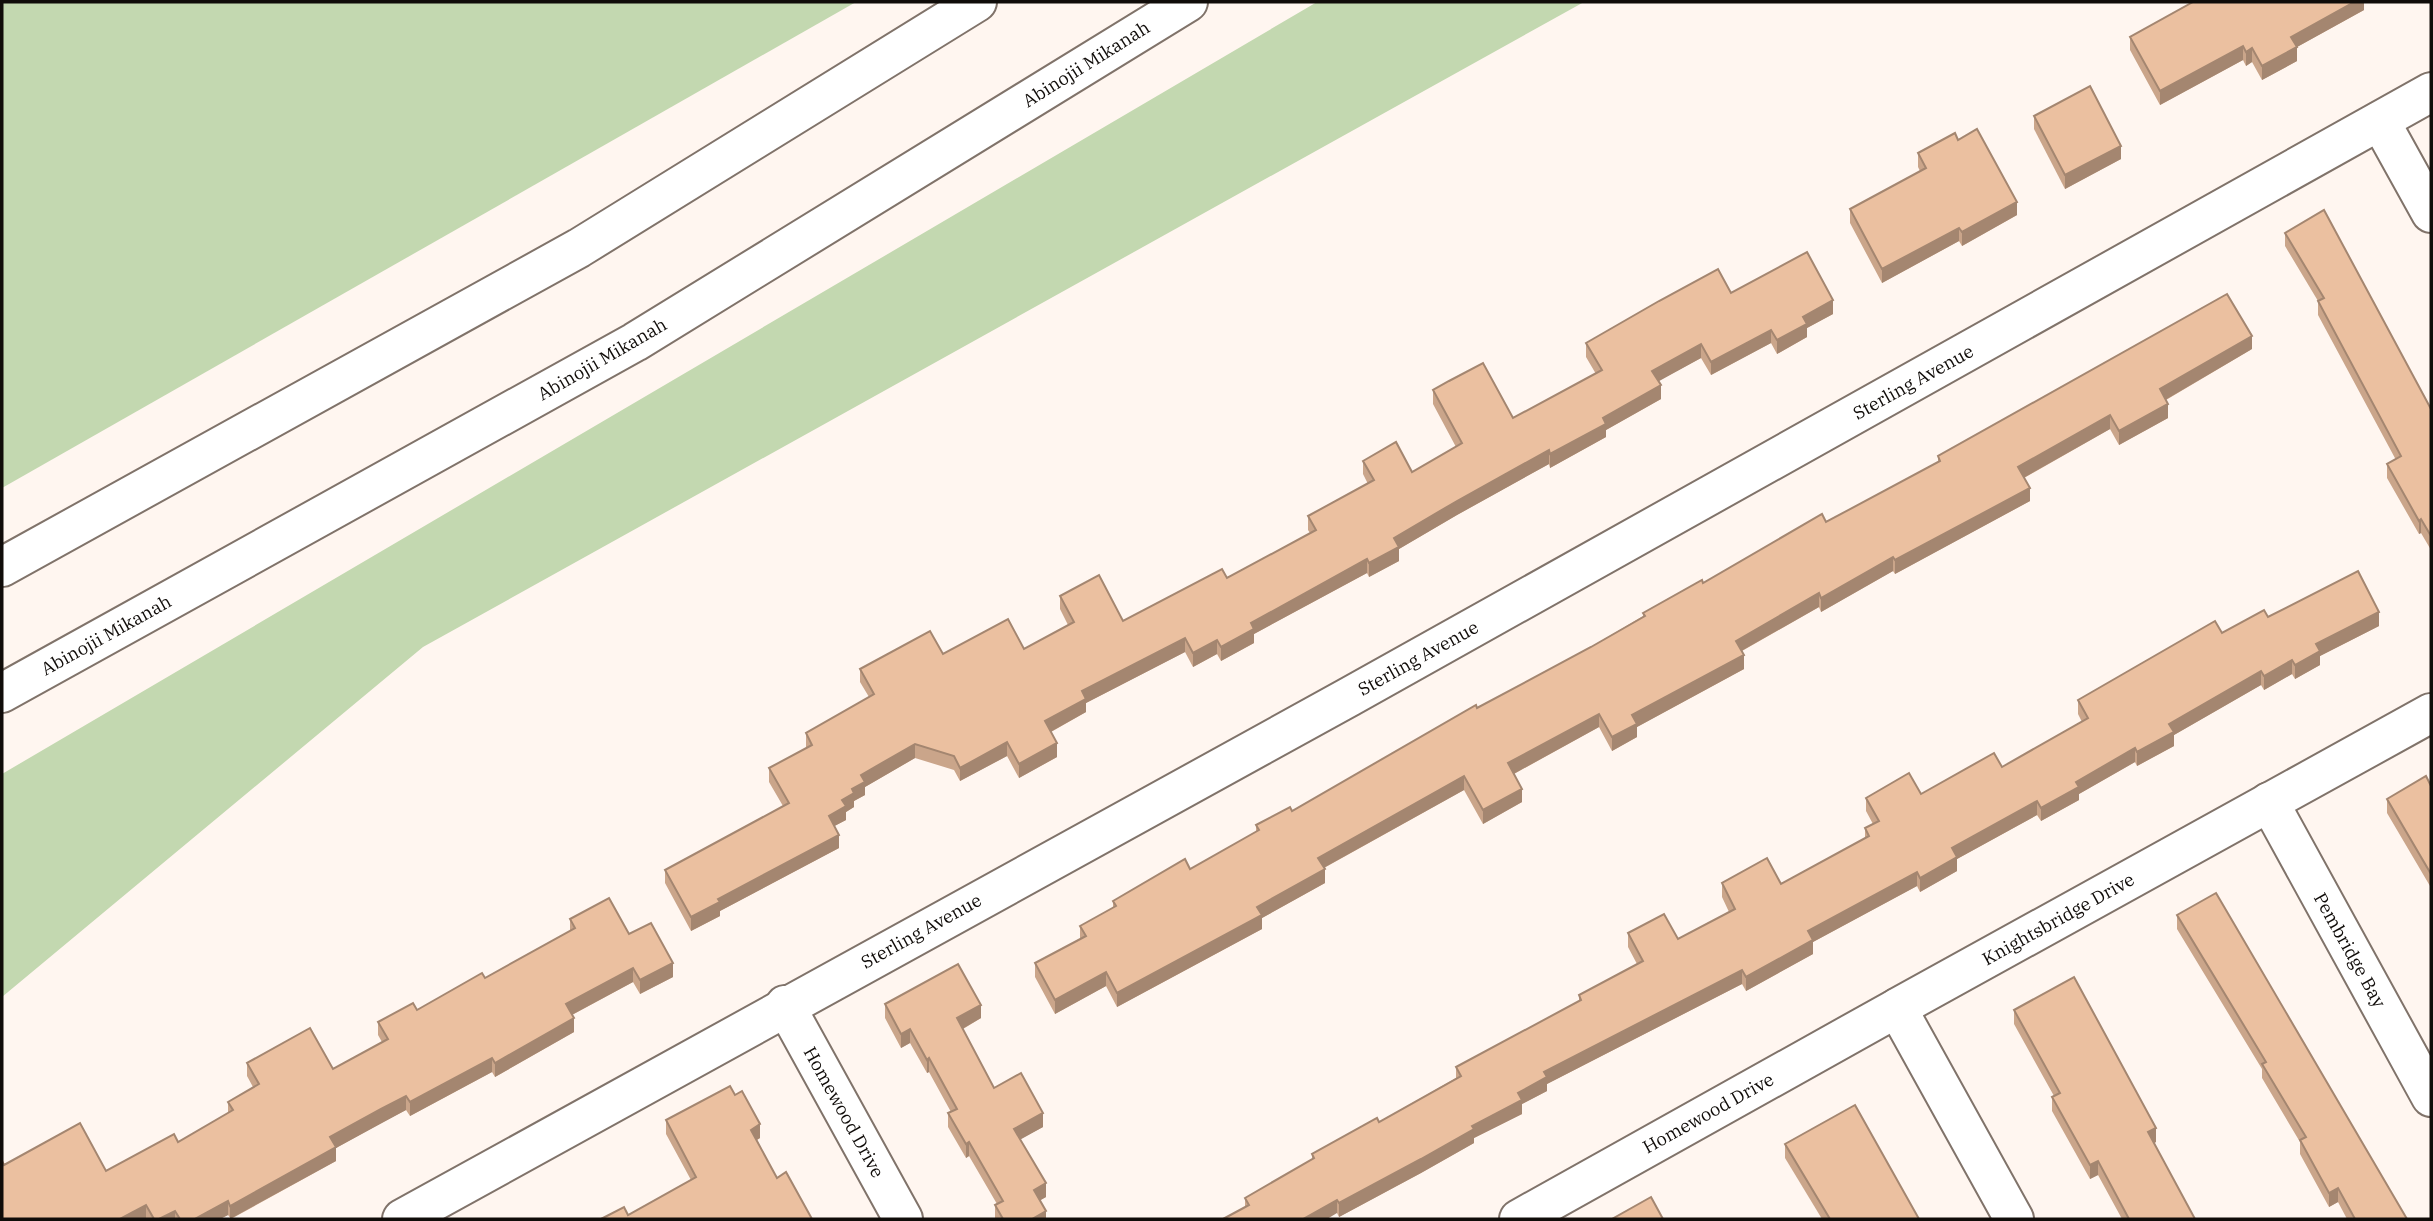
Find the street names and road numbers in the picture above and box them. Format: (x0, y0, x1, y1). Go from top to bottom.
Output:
street label: Abinojii Mikanah (1018, 16, 1154, 112)
street label: Abinojii Mikanah (533, 313, 671, 405)
street label: Sterling Avenue (1849, 339, 1977, 425)
street label: Abinojii Mikanah (37, 590, 175, 680)
street label: Sterling Avenue (1354, 615, 1482, 701)
street label: Knightsbridge Drive (1978, 868, 2138, 970)
street label: Sterling Avenue (857, 888, 985, 974)
street label: Pembridge Bay (2309, 889, 2391, 1012)
street label: Homewood Drive (799, 1042, 889, 1182)
street label: Homewood Drive (1638, 1068, 1778, 1158)

